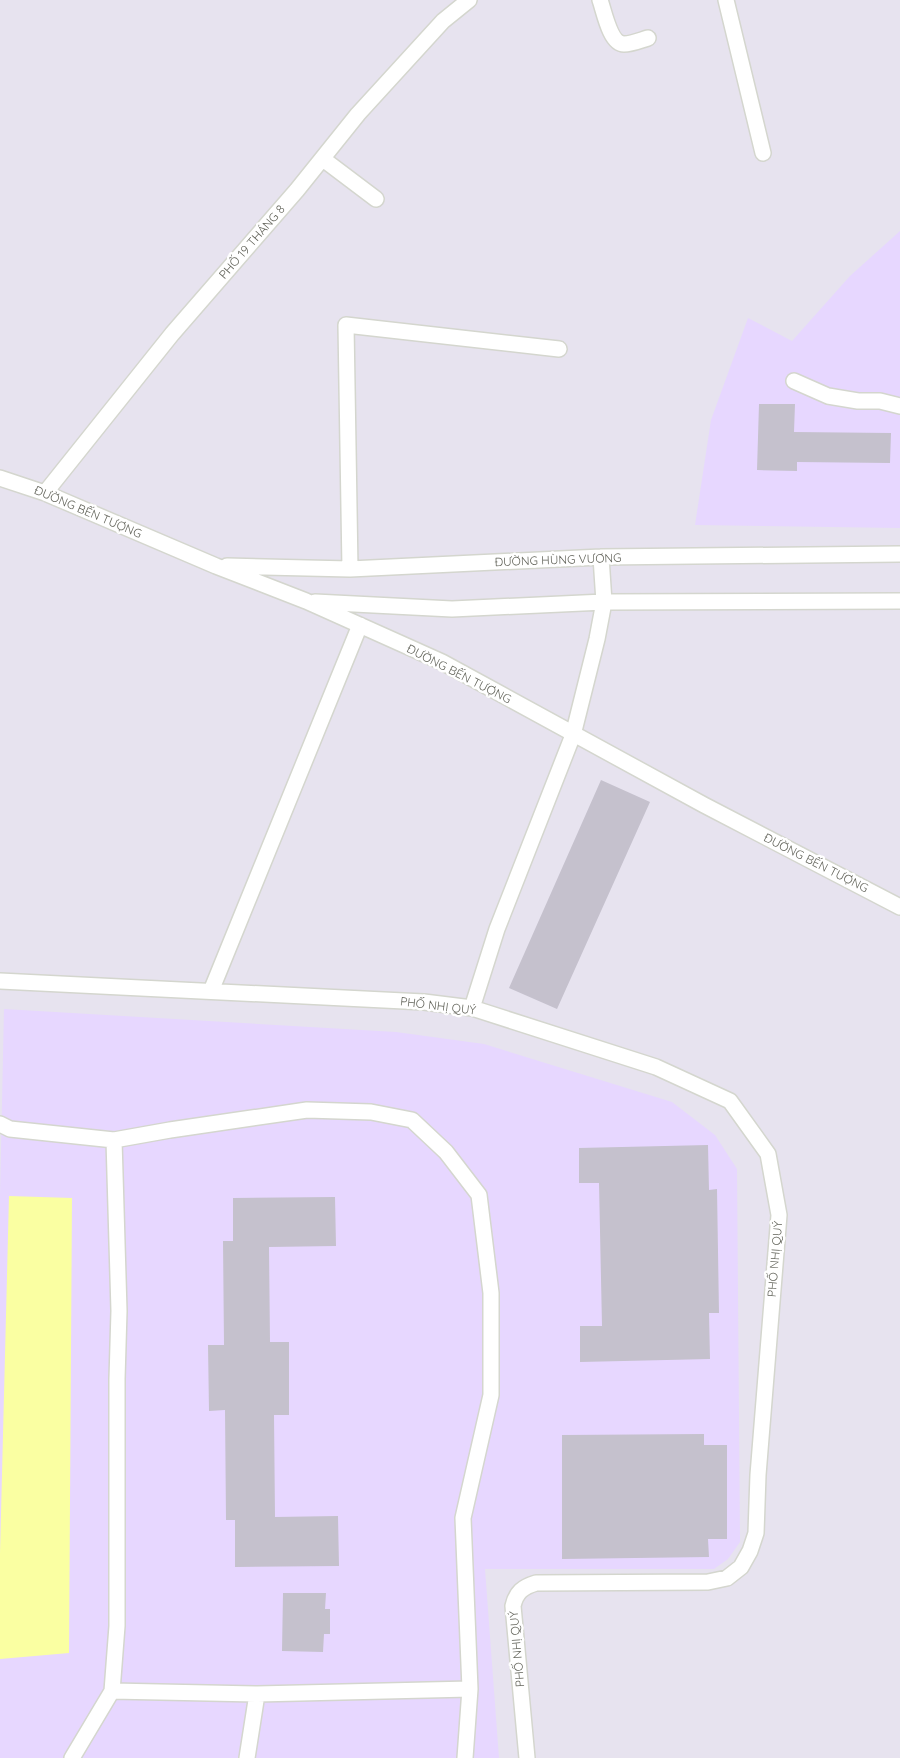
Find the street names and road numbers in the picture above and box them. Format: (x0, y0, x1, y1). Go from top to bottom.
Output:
street label: PHỐ 19 THÁNG 8 (215, 202, 288, 282)
street label: ĐƯỜNG BẾN TƯỢNG (32, 482, 144, 541)
street label: ĐƯỜNG HÙNG VƯƠNG (494, 550, 622, 569)
street label: ĐƯỜNG BẾN TƯỢNG (404, 641, 514, 706)
street label: ĐƯỜNG BẾN TƯỢNG (761, 830, 871, 895)
street label: PHỐ NHỊ QUÝ (399, 993, 477, 1018)
street label: PHỐ NHỊ QUÝ (764, 1220, 785, 1298)
street label: PHỐ NHỊ QUÝ (506, 1610, 527, 1688)

